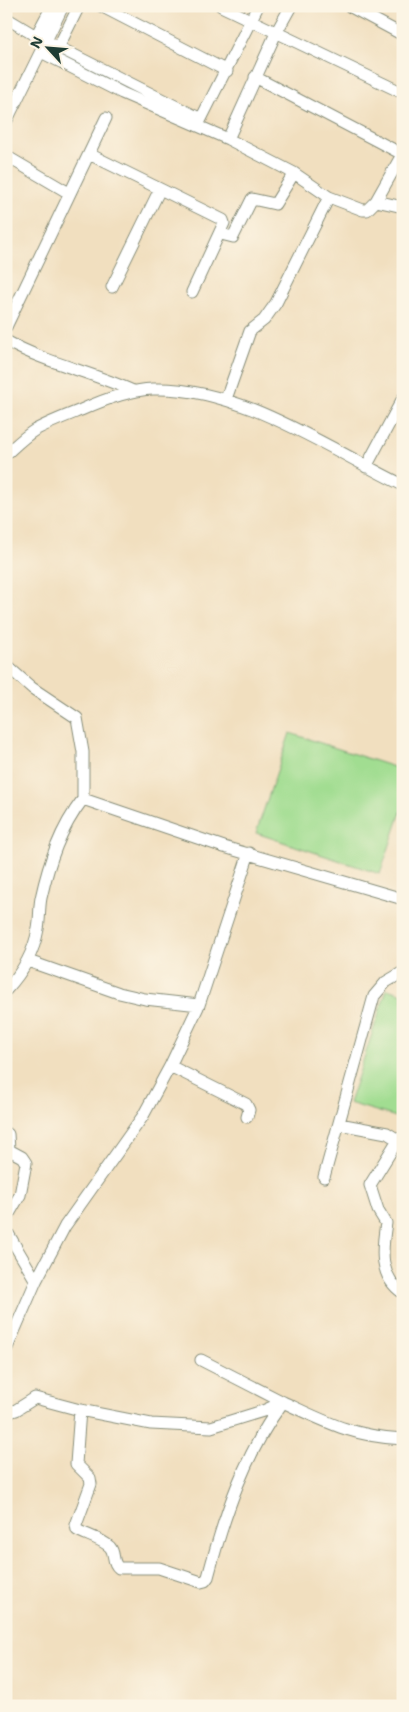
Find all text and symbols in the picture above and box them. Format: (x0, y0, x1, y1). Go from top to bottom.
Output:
north arrow (22, 22, 72, 72)
text: N (26, 33, 47, 51)

